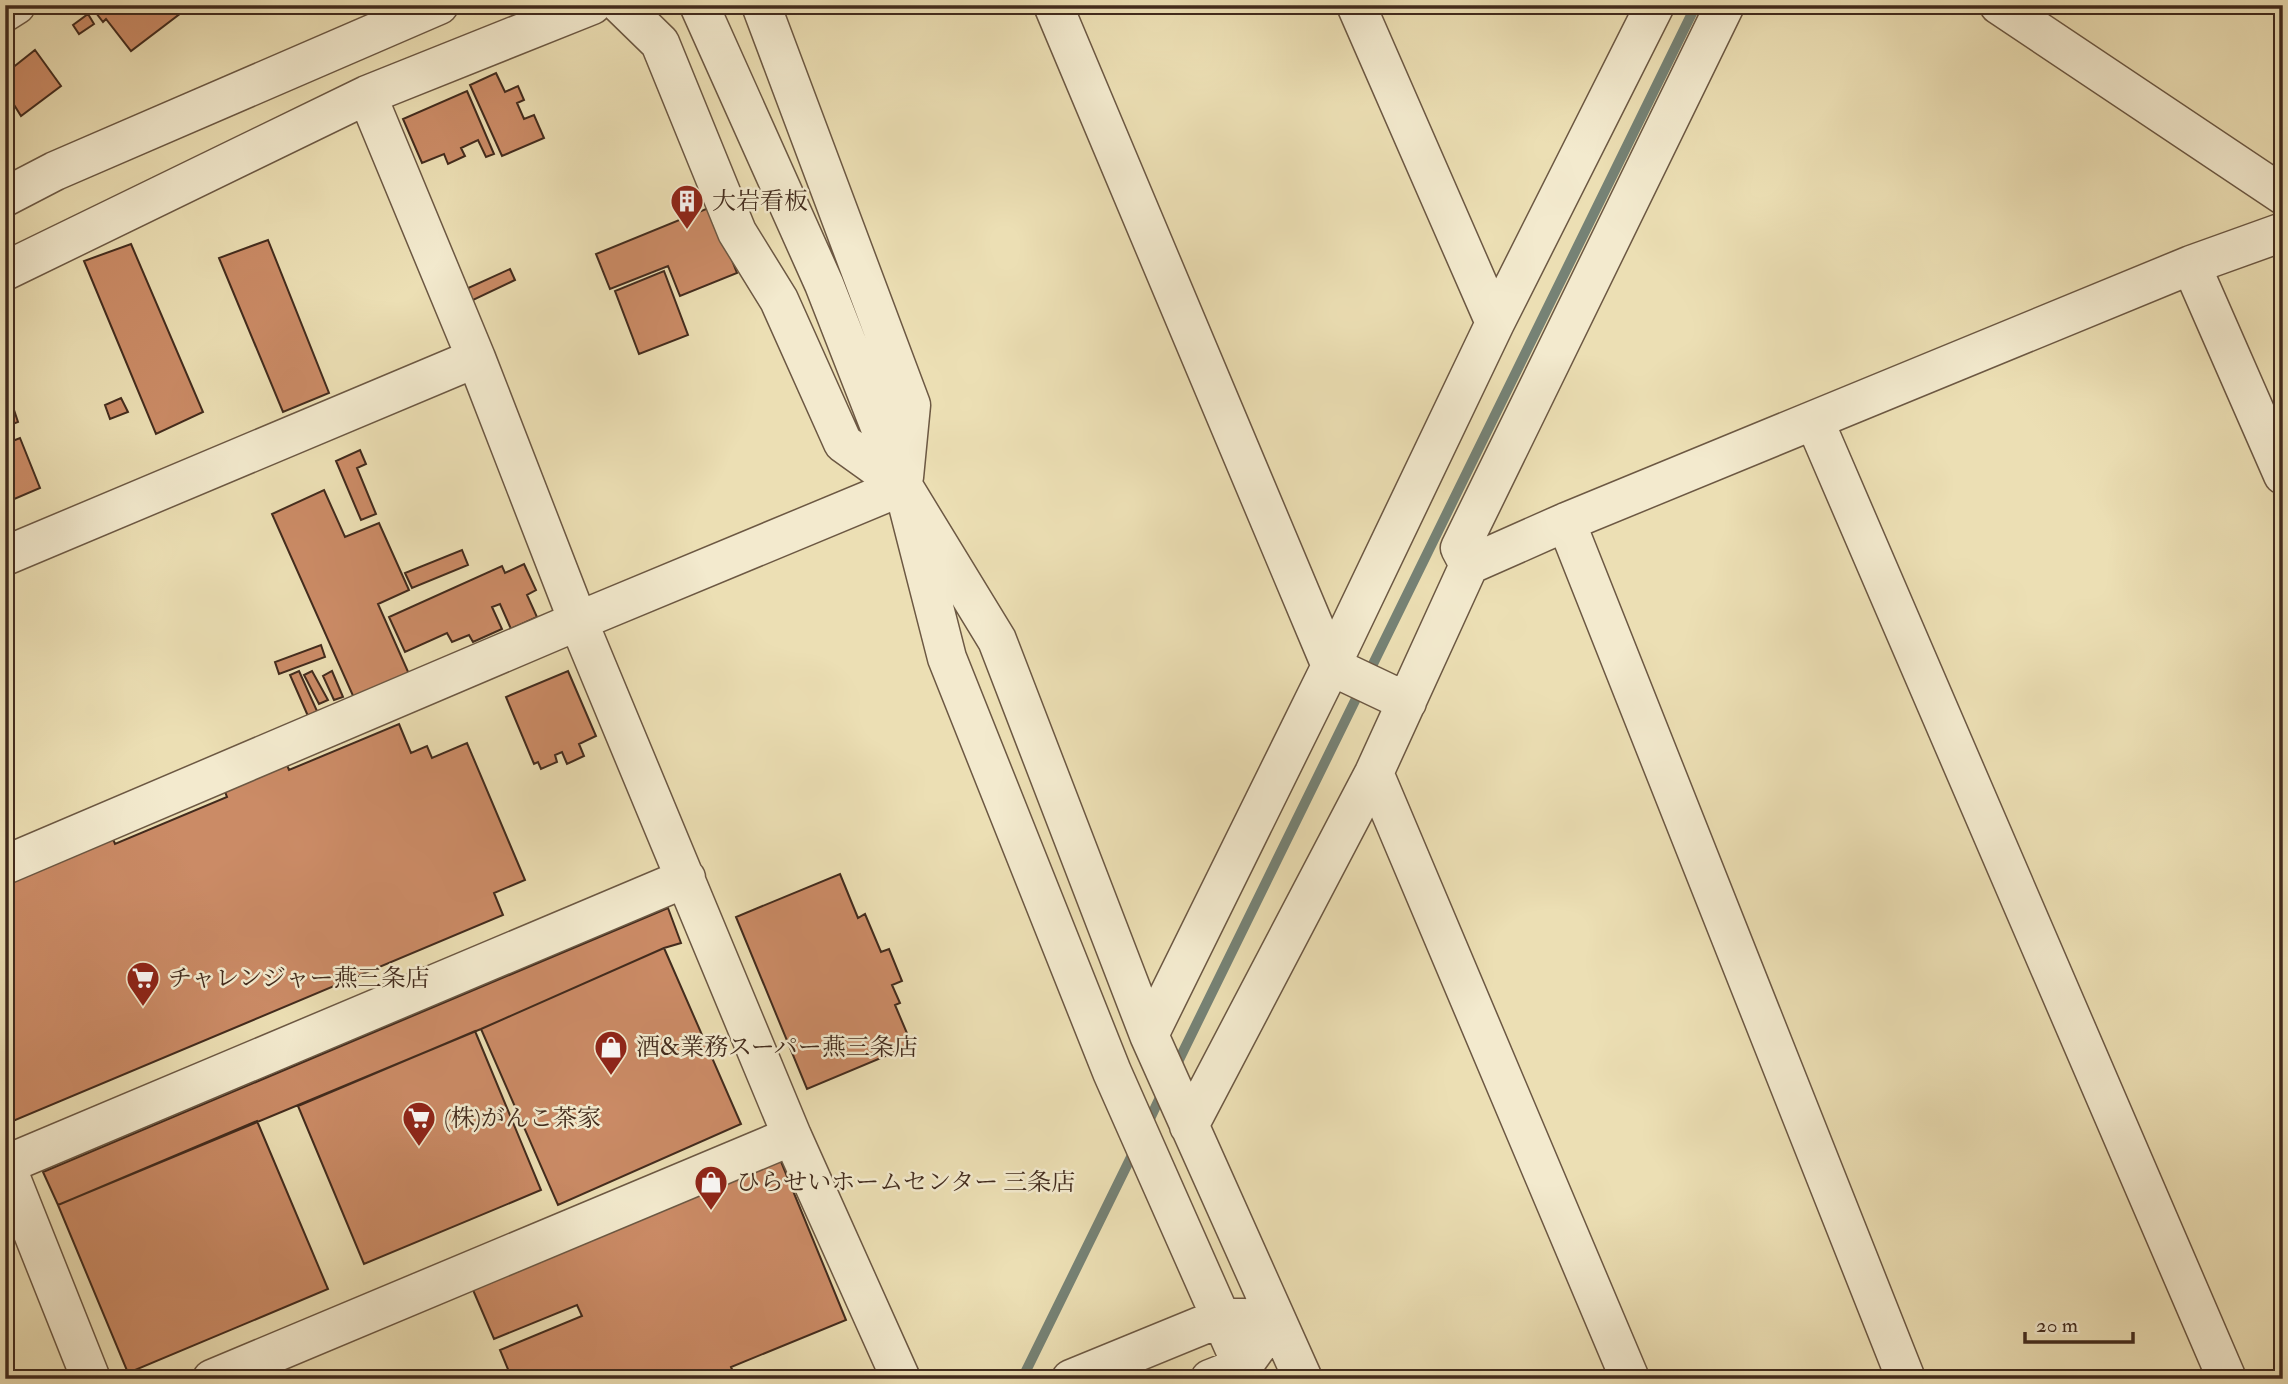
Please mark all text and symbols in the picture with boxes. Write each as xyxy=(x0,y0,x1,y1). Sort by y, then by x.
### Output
building icon: 大岩看板 xyxy=(668,182,706,231)
place label: 大岩看板 xyxy=(712,186,808,217)
supermarket icon: チャレンジャー燕三条店 xyxy=(124,959,162,1008)
place label: チャレンジャー燕三条店 xyxy=(168,963,430,994)
shop icon: 酒&業務スーパー燕三条店 xyxy=(592,1028,630,1077)
place label: 酒&業務スーパー燕三条店 xyxy=(636,1032,918,1063)
supermarket icon: (株)がんこ茶家 xyxy=(400,1099,438,1148)
place label: (株)がんこ茶家 xyxy=(444,1103,601,1134)
shop icon: ひらせいホームセンター 三条店 xyxy=(692,1163,730,1212)
place label: ひらせいホームセンター 三条店 xyxy=(736,1167,1075,1198)
scale bar xyxy=(2025,1300,2134,1344)
text: 20 m xyxy=(2036,1312,2078,1339)

